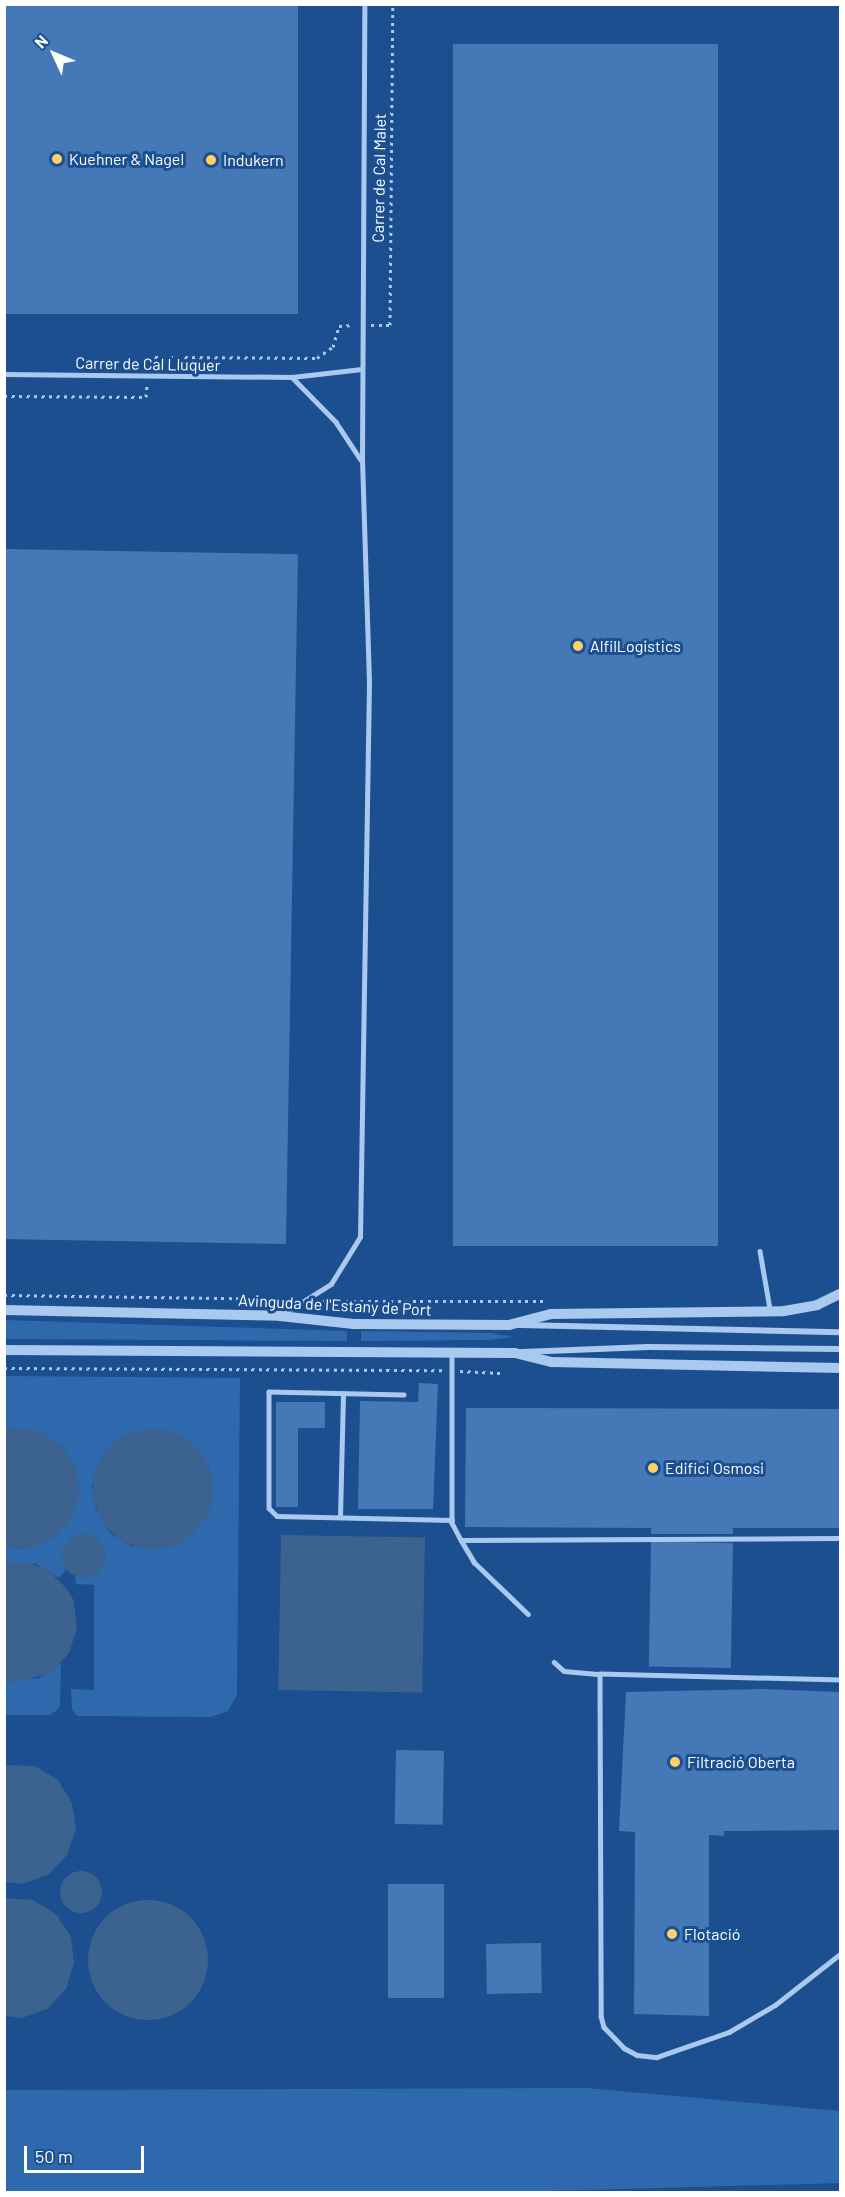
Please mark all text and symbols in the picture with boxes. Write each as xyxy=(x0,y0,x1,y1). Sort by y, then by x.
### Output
north arrow xyxy=(24,24,84,84)
text: N xyxy=(30,31,51,52)
street label: Carrer de Cal Malet xyxy=(368,113,390,243)
place label: Kuehner & Nagel xyxy=(69,149,184,169)
place label: Indukern xyxy=(223,150,284,170)
marker: Kuehner & Nagel xyxy=(50,152,64,166)
marker: Indukern xyxy=(204,153,218,167)
street label: Carrer de Cal Lluquer xyxy=(75,353,221,375)
place label: AlfilLogistics xyxy=(590,636,681,656)
marker: AlfilLogistics xyxy=(571,639,585,653)
street label: Avinguda de l'Estany de Port xyxy=(238,1290,432,1320)
place label: Edifici Osmosi xyxy=(665,1458,764,1478)
marker: Edifici Osmosi xyxy=(646,1461,660,1475)
place label: Filtració Oberta xyxy=(687,1752,795,1772)
marker: Filtració Oberta xyxy=(668,1755,682,1769)
place label: Flotació xyxy=(684,1924,740,1944)
marker: Flotació xyxy=(665,1927,679,1941)
scale bar xyxy=(27,2134,147,2172)
text: 50 m xyxy=(35,2145,73,2167)

